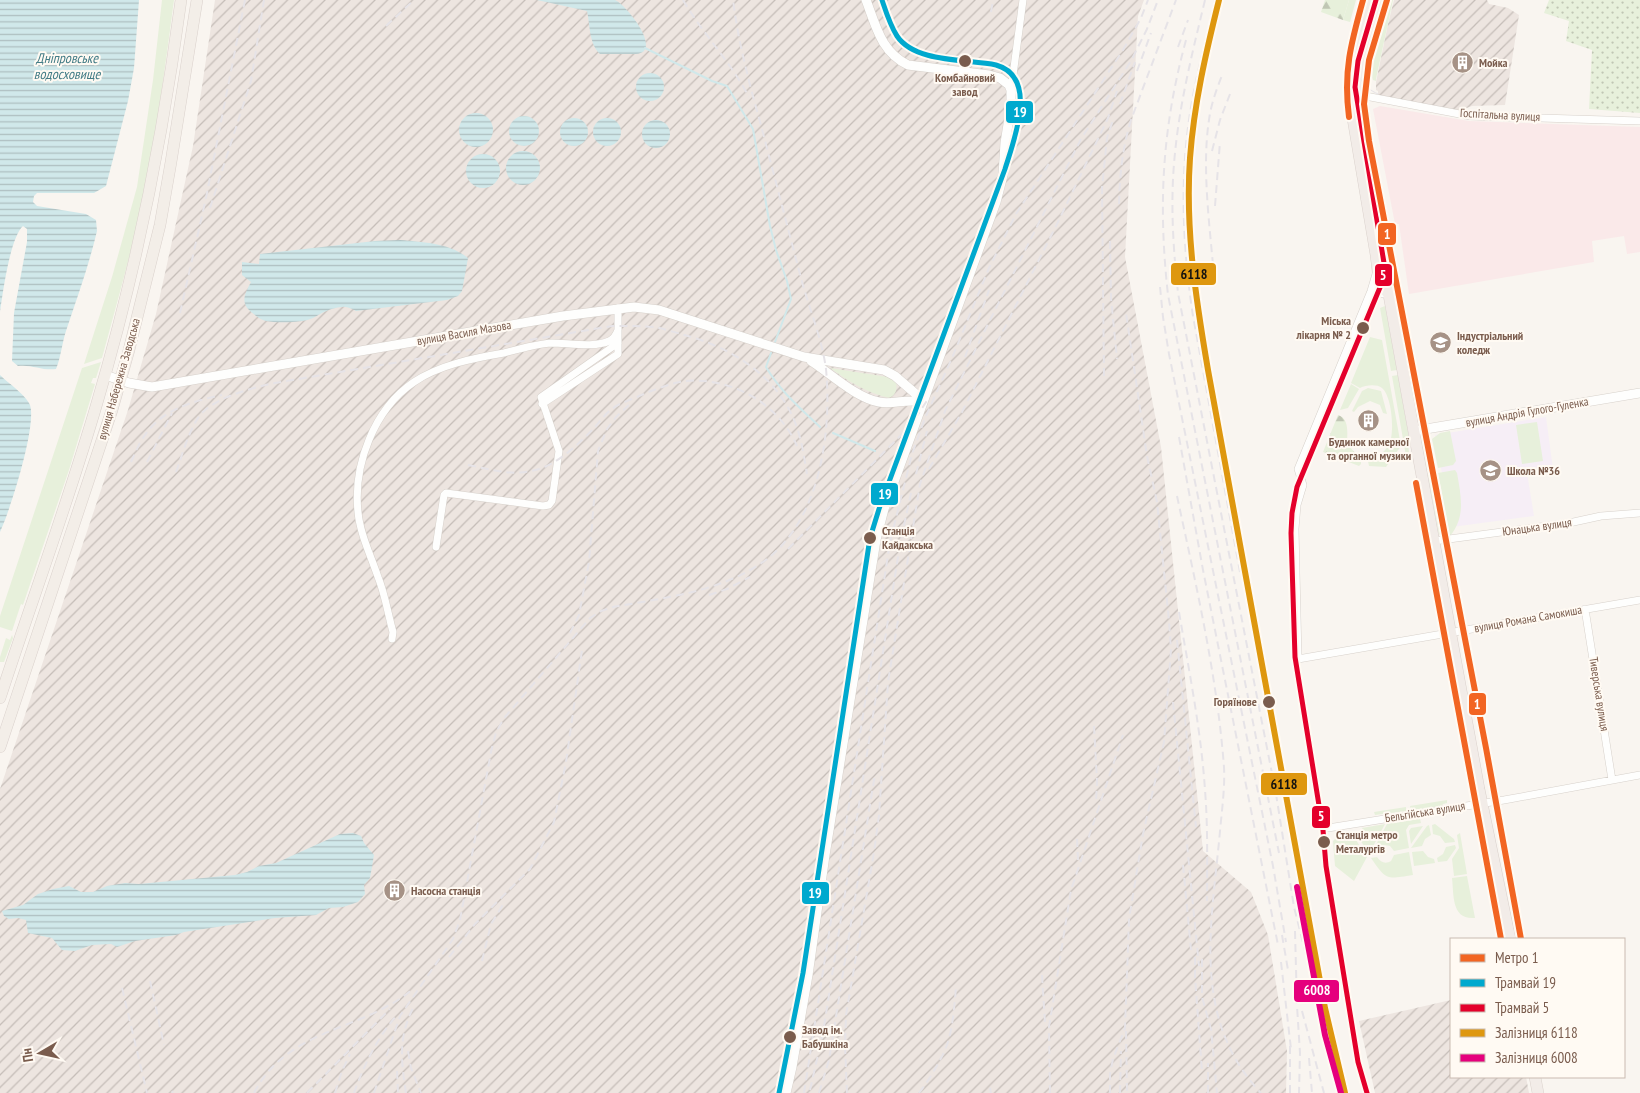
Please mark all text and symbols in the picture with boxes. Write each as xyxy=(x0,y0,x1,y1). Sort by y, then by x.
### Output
water label: Дніпровське водосховище xyxy=(34,49,101,83)
building icon: Мойка xyxy=(1451,51,1475,75)
marker: Комбайновий завод xyxy=(957,53,973,69)
place label: Мойка xyxy=(1479,55,1508,70)
place label: Комбайновий завод xyxy=(935,70,995,99)
line badge: 19 xyxy=(1005,100,1034,124)
text: 19 xyxy=(1013,103,1027,121)
street label: Госпітальна вулиця xyxy=(1460,105,1541,124)
line badge: 1 xyxy=(1377,222,1397,246)
text: 1 xyxy=(1384,225,1390,243)
line badge: 6118 xyxy=(1170,262,1217,286)
line badge: 5 xyxy=(1374,263,1393,287)
text: 6118 xyxy=(1181,265,1207,283)
text: 5 xyxy=(1380,266,1386,284)
place label: Міська лікарня № 2 xyxy=(1296,313,1351,342)
street label: вулиця Набережна Заводська xyxy=(94,316,143,441)
street label: вулиця Василя Мазова xyxy=(416,317,512,348)
marker: Міська лікарня № 2 xyxy=(1355,320,1371,336)
place label: Індустріальний коледж xyxy=(1457,328,1523,357)
school or university icon: Індустріальний коледж xyxy=(1429,331,1453,355)
street label: вулиця Андрія Гулого-Гуленка xyxy=(1464,393,1590,430)
building icon: Будинок камерної та органної музики xyxy=(1357,409,1381,433)
place label: Будинок камерної та органної музики xyxy=(1327,434,1411,463)
school or university icon: Школа №36 xyxy=(1479,459,1503,483)
place label: Школа №36 xyxy=(1507,463,1560,478)
line badge: 19 xyxy=(870,482,899,506)
text: 19 xyxy=(878,485,892,503)
street label: Юнацька вулиця xyxy=(1501,514,1573,539)
place label: Станція Кайдакська xyxy=(882,523,933,552)
marker: Станція Кайдакська xyxy=(862,530,878,546)
street label: вулиця Романа Самокиша xyxy=(1473,602,1583,635)
street label: Тиверська вулиця xyxy=(1586,656,1613,732)
line badge: 1 xyxy=(1468,692,1487,716)
place label: Горяїнове xyxy=(1214,694,1257,709)
marker: Горяїнове xyxy=(1261,694,1277,710)
text: 1 xyxy=(1474,695,1480,713)
line badge: 6118 xyxy=(1260,772,1308,796)
text: 6118 xyxy=(1271,775,1297,793)
street label: Бельгійська вулиця xyxy=(1384,798,1466,825)
line badge: 5 xyxy=(1311,805,1331,829)
text: 5 xyxy=(1318,807,1324,825)
place label: Станція метро Металургів xyxy=(1336,827,1398,856)
marker: Станція метро Металургів xyxy=(1316,834,1332,850)
building icon: Насосна станція xyxy=(383,879,407,903)
line badge: 19 xyxy=(801,881,830,905)
place label: Насосна станція xyxy=(411,883,481,898)
text: 19 xyxy=(808,884,822,902)
legend xyxy=(1450,938,1625,1078)
text: Метро 1 xyxy=(1495,948,1539,967)
text: Трамвай 19 xyxy=(1495,973,1556,992)
line badge: 6008 xyxy=(1293,979,1340,1003)
text: 6008 xyxy=(1304,981,1330,999)
text: Трамвай 5 xyxy=(1495,998,1549,1017)
place label: Завод ім. Бабушкіна xyxy=(802,1022,848,1051)
text: Залізниця 6118 xyxy=(1495,1023,1578,1042)
north arrow xyxy=(15,1028,65,1078)
marker: Завод ім. Бабушкіна xyxy=(782,1029,798,1045)
text: Пн xyxy=(17,1047,37,1063)
text: Залізниця 6008 xyxy=(1495,1048,1578,1067)

